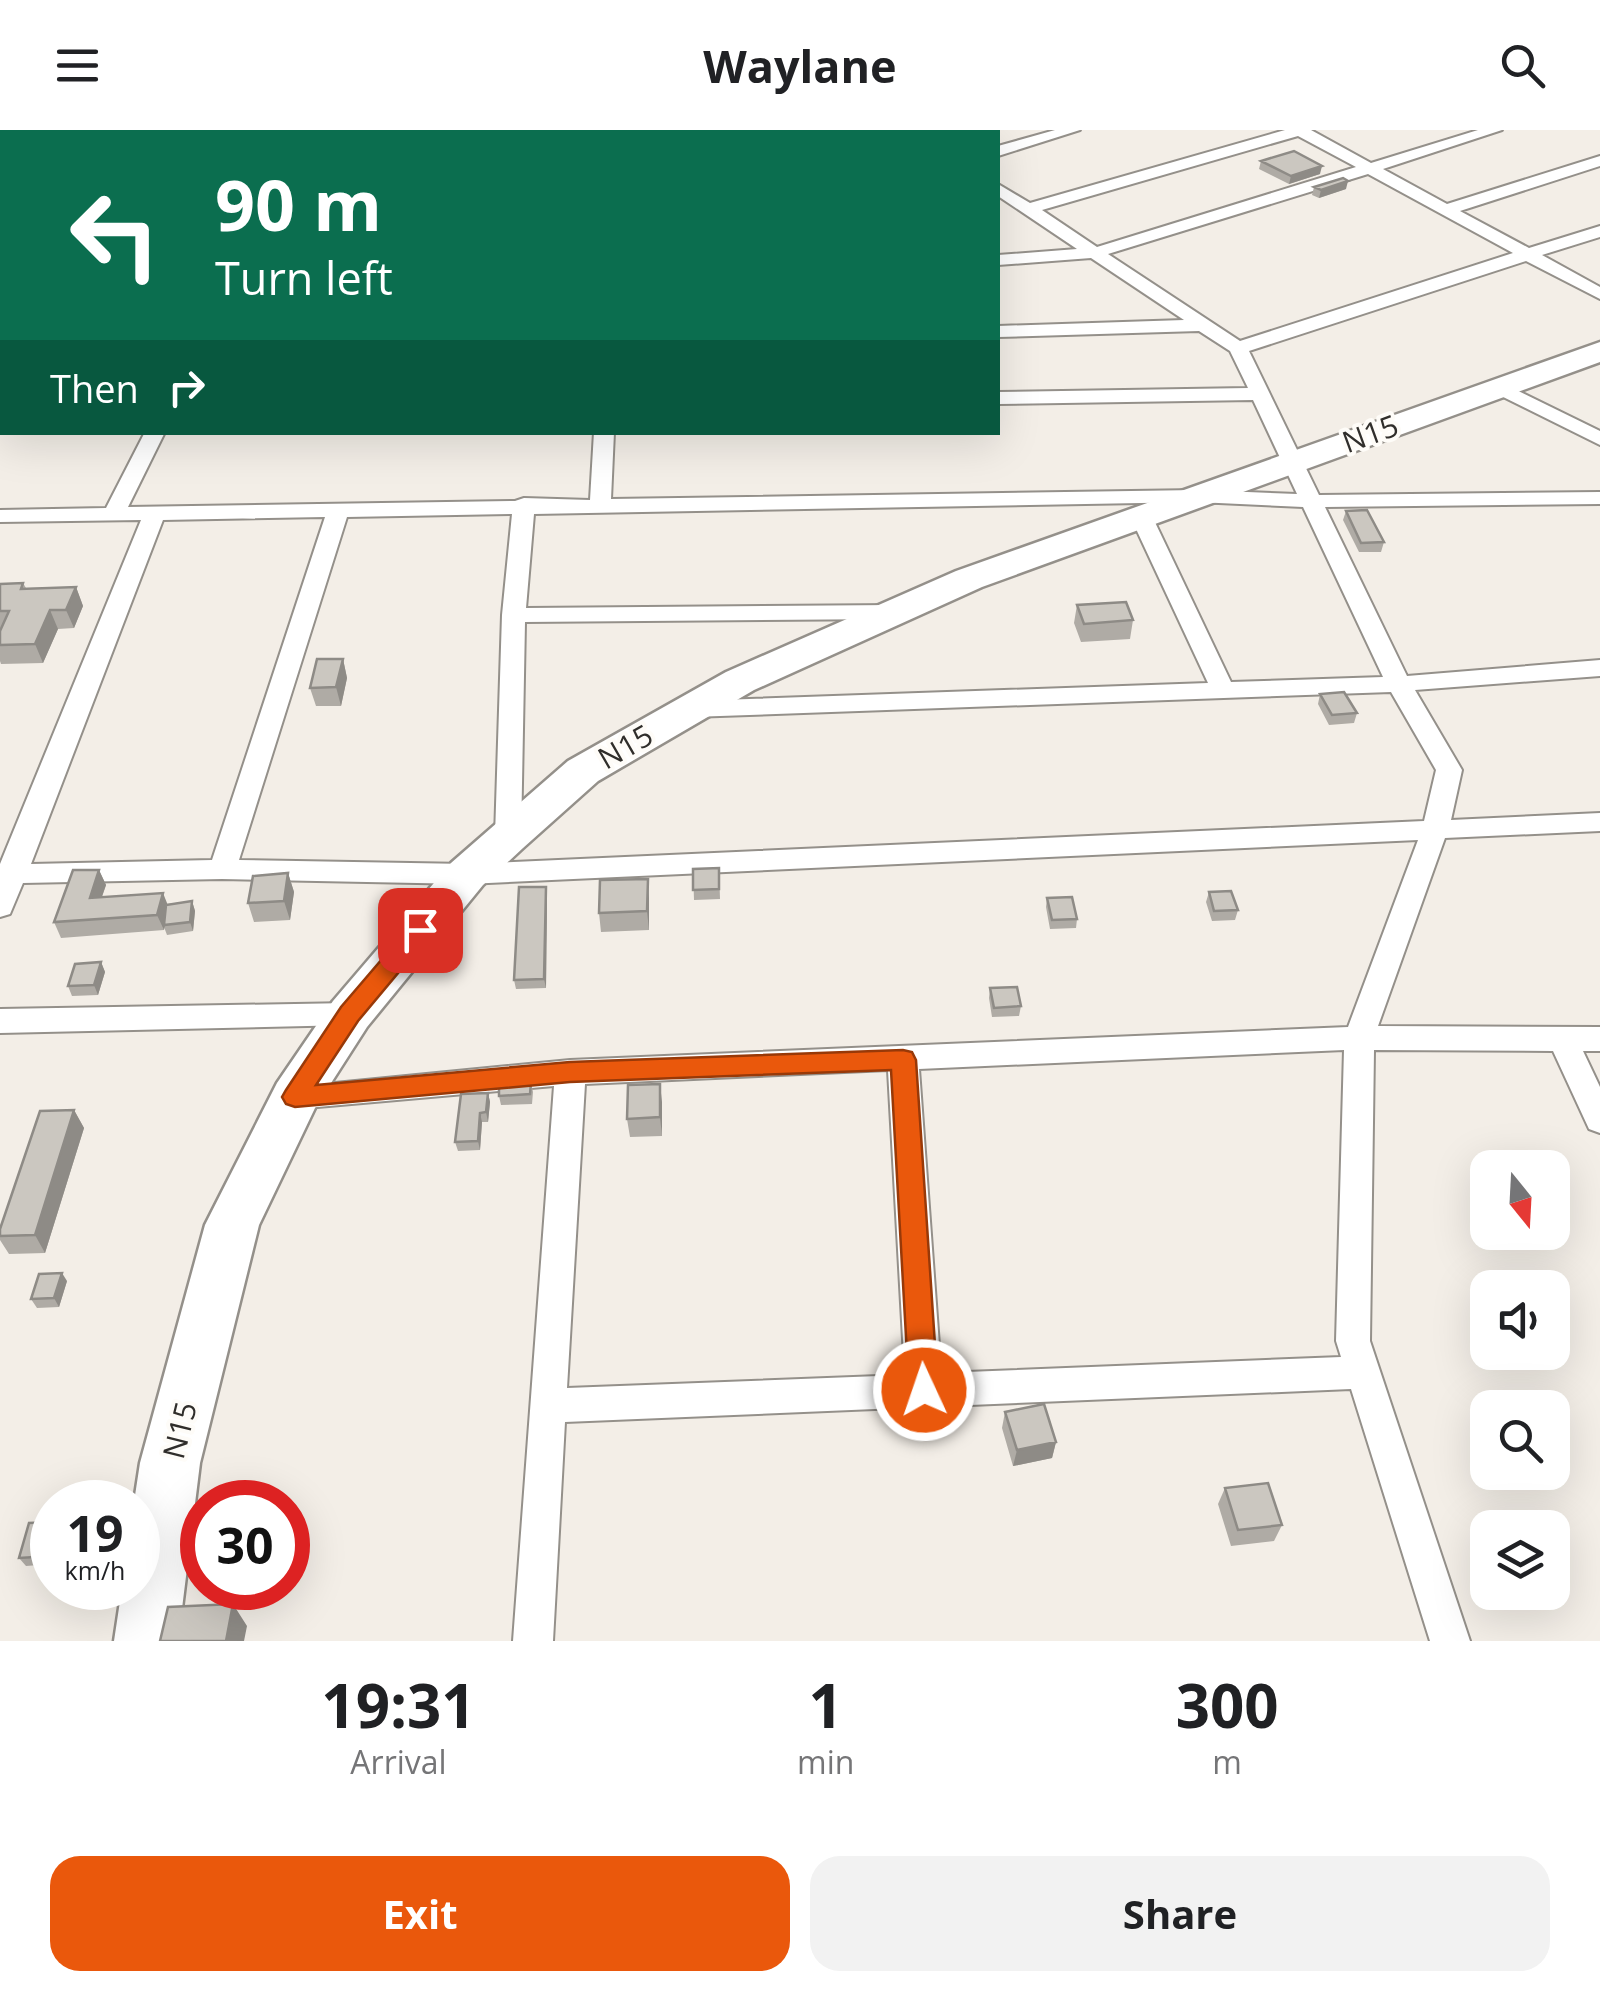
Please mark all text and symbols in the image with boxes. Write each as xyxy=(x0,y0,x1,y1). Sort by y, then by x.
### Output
text: Waylane xyxy=(703,35,897,96)
icon: menu xyxy=(50,38,105,93)
icon: search xyxy=(1495,38,1550,93)
text: 90 m xyxy=(215,156,382,252)
icon: left xyxy=(50,170,180,300)
text: Turn left xyxy=(215,247,393,308)
icon: right xyxy=(159,360,214,415)
text: Then xyxy=(50,362,139,414)
street label: N15 xyxy=(1336,404,1404,462)
street label: N15 xyxy=(590,714,660,778)
pin xyxy=(378,888,463,973)
icon: arrive xyxy=(393,903,448,958)
north arrow xyxy=(1470,1150,1570,1250)
map controls xyxy=(1470,1150,1570,1610)
button: sound xyxy=(1470,1270,1570,1370)
position arrow xyxy=(872,1338,976,1442)
button: search xyxy=(1470,1390,1570,1490)
street label: N15 xyxy=(152,1397,206,1463)
speed limit sign: 30 xyxy=(180,1480,310,1610)
text: 19 xyxy=(66,1499,124,1567)
button: layers xyxy=(1470,1510,1570,1610)
text: km/h xyxy=(65,1553,125,1587)
text: 19:31 xyxy=(321,1664,476,1746)
text: 1 xyxy=(809,1664,843,1746)
text: 300 xyxy=(1176,1664,1279,1746)
text: Arrival xyxy=(350,1740,447,1783)
text: min xyxy=(797,1740,854,1783)
text: m xyxy=(1212,1740,1242,1783)
button: Exit xyxy=(50,1856,790,1971)
button: Share xyxy=(810,1856,1550,1971)

